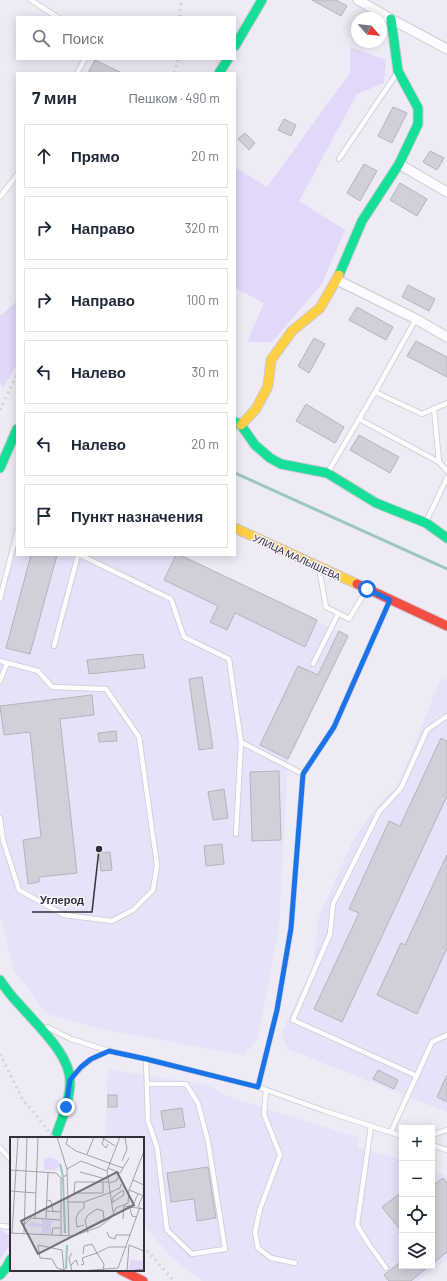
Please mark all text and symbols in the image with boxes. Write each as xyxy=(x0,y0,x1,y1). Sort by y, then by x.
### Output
north arrow xyxy=(351,12,387,48)
search box xyxy=(16,16,236,60)
icon: search xyxy=(30,27,52,49)
text: Поиск xyxy=(62,29,104,47)
text: 7 мин xyxy=(32,87,77,107)
text: Пешком · 490 m xyxy=(128,90,220,106)
icon: ahead xyxy=(33,145,55,167)
text: Прямо xyxy=(71,147,120,165)
text: 20 m xyxy=(191,148,219,164)
icon: right xyxy=(33,217,55,239)
text: Направо xyxy=(71,219,135,237)
text: 320 m xyxy=(185,220,219,236)
icon: right xyxy=(33,289,55,311)
text: Направо xyxy=(71,291,135,309)
text: 100 m xyxy=(186,292,219,308)
icon: left xyxy=(33,361,55,383)
text: Налево xyxy=(71,363,126,381)
text: 30 m xyxy=(192,364,219,380)
icon: left xyxy=(33,433,55,455)
text: Налево xyxy=(71,435,126,453)
text: 20 m xyxy=(191,436,219,452)
icon: arrive xyxy=(33,505,55,527)
text: Пункт назначения xyxy=(71,507,203,525)
street label: УЛИЦА МАЛЫШЕВА xyxy=(251,531,343,583)
route start xyxy=(358,580,376,598)
callout: Углерод xyxy=(32,889,92,912)
text: Углерод xyxy=(40,893,84,906)
route end xyxy=(57,1098,75,1116)
map controls xyxy=(399,1125,435,1269)
button: + xyxy=(399,1125,435,1161)
inset map xyxy=(10,1137,144,1271)
button: − xyxy=(399,1161,435,1197)
button: locate xyxy=(399,1197,435,1233)
button: layers xyxy=(399,1233,435,1269)

